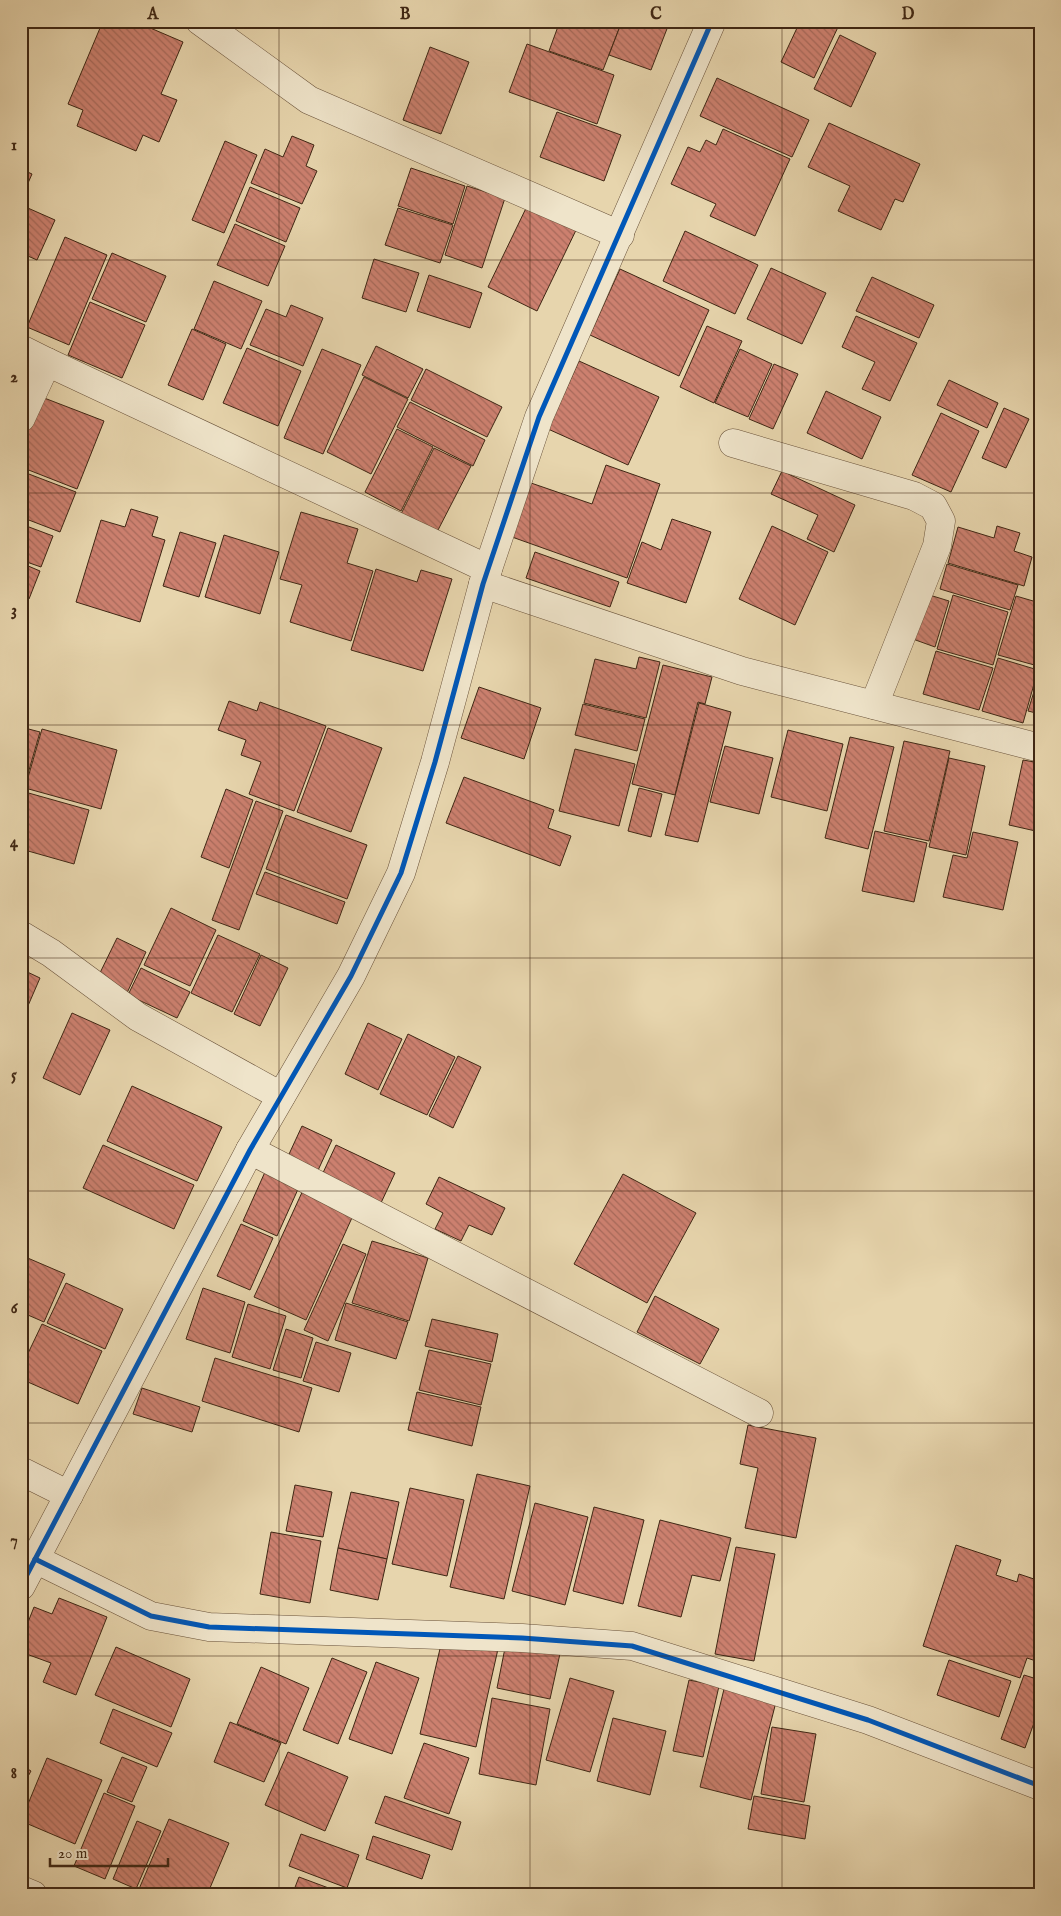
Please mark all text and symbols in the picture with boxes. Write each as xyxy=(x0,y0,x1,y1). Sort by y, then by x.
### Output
text: A xyxy=(147,5,160,25)
text: B xyxy=(400,5,411,25)
text: C xyxy=(650,5,662,25)
text: D xyxy=(902,5,915,25)
text: 1 xyxy=(11,136,17,156)
text: 2 xyxy=(10,368,18,388)
text: 3 xyxy=(11,601,17,621)
text: 4 xyxy=(10,833,19,853)
text: 5 xyxy=(11,1066,17,1086)
text: 6 xyxy=(11,1299,19,1319)
text: 7 xyxy=(10,1531,18,1551)
text: 8 xyxy=(11,1764,17,1784)
scale bar xyxy=(50,1836,168,1868)
text: 20 m xyxy=(58,1844,88,1863)

